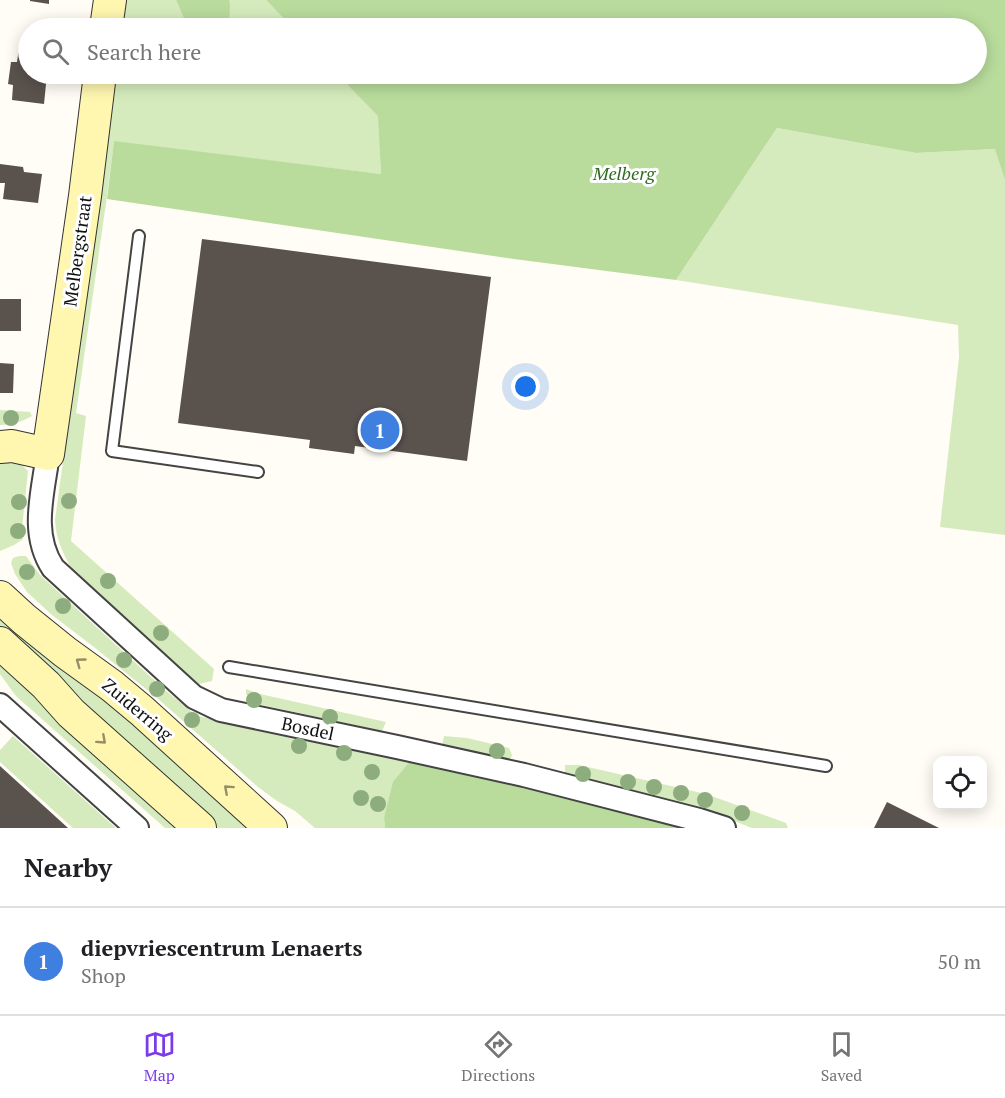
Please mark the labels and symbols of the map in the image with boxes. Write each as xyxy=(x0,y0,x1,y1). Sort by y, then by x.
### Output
park label: Melberg xyxy=(592,161,656,185)
street label: Melbergstraat xyxy=(57,194,97,308)
your location xyxy=(511,372,540,401)
pin: 1 xyxy=(360,408,400,452)
one-way arrow xyxy=(75,658,86,669)
street label: Zuiderring xyxy=(98,672,179,746)
street label: Bosdel xyxy=(279,711,337,745)
one-way arrow xyxy=(95,733,106,744)
one-way arrow xyxy=(224,785,235,796)

